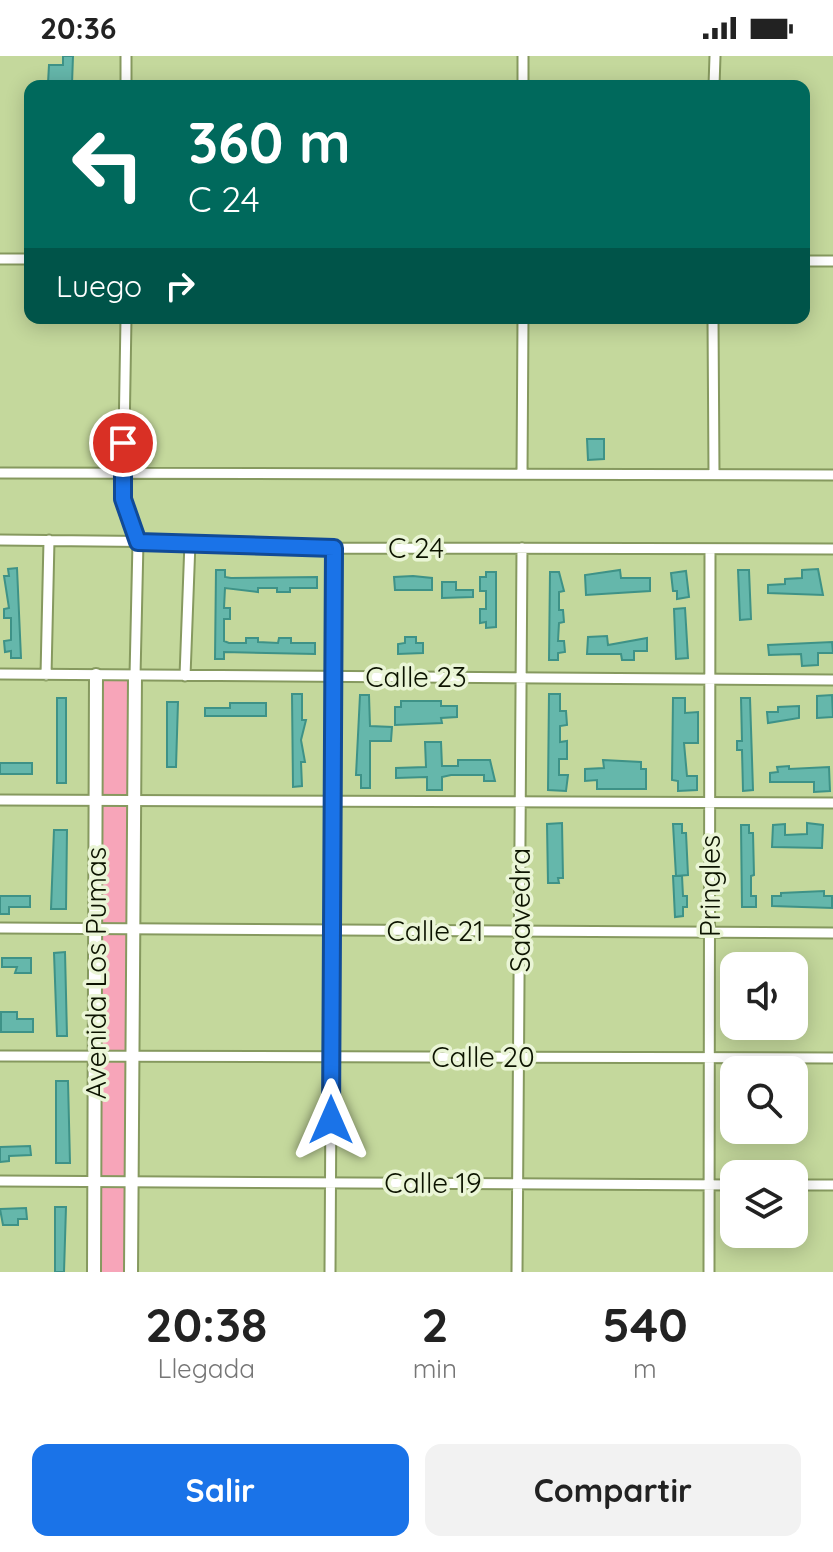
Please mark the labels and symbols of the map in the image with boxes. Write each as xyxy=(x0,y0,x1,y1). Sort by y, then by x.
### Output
pin xyxy=(89,409,157,477)
street label: C 24 xyxy=(388,530,444,565)
street label: Calle 23 xyxy=(365,659,467,694)
street label: Pringles xyxy=(692,835,727,937)
street label: Avenida Los Pumas xyxy=(78,847,113,1099)
street label: Saavedra xyxy=(502,848,537,972)
street label: Calle 21 xyxy=(386,913,484,948)
street label: Calle 20 xyxy=(431,1039,535,1074)
position arrow xyxy=(289,1078,373,1162)
street label: Calle 19 xyxy=(384,1165,482,1200)

